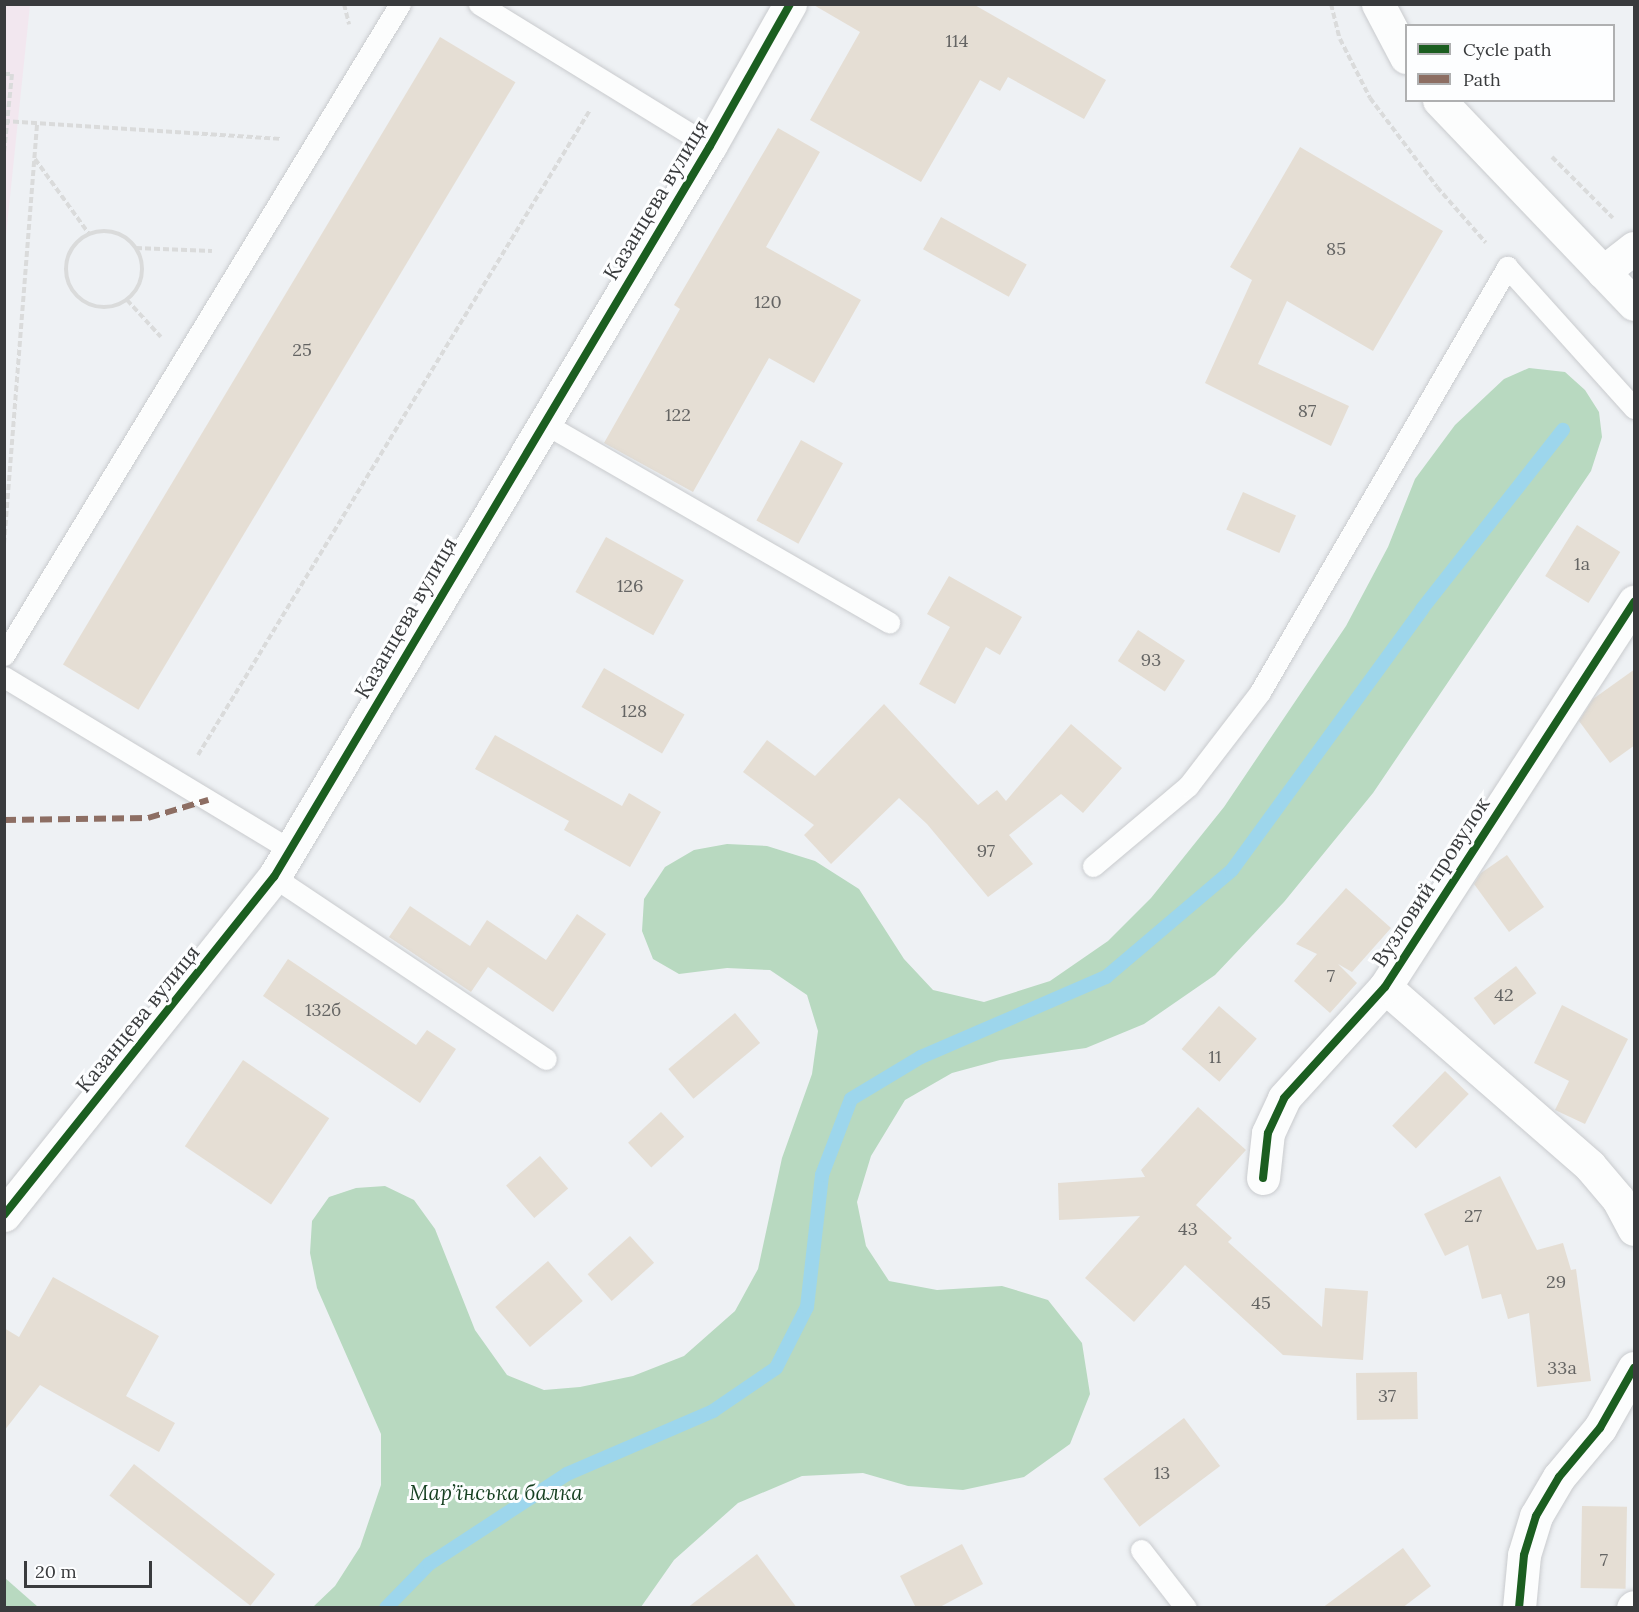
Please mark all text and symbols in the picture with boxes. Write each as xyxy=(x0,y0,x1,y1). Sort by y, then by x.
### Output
legend xyxy=(1405,24,1615,102)
house number: 114 xyxy=(946,30,968,52)
text: Cycle path xyxy=(1463,38,1552,61)
text: Path xyxy=(1463,68,1501,91)
street label: Казанцева вулиця xyxy=(598,115,714,285)
house number: 85 xyxy=(1326,238,1346,260)
house number: 120 xyxy=(754,291,782,313)
house number: 25 xyxy=(292,339,312,361)
house number: 87 xyxy=(1298,400,1316,422)
house number: 122 xyxy=(665,404,691,426)
street label: Казанцева вулиця xyxy=(350,533,462,703)
house number: 1а xyxy=(1574,553,1590,575)
house number: 126 xyxy=(617,575,643,597)
house number: 93 xyxy=(1141,649,1161,671)
house number: 128 xyxy=(621,700,647,722)
street label: Вузловий провулок xyxy=(1367,793,1495,971)
house number: 97 xyxy=(977,840,995,862)
street label: Казанцева вулиця xyxy=(71,940,205,1098)
house number: 7 xyxy=(1327,965,1335,987)
house number: 42 xyxy=(1494,984,1514,1006)
house number: 132б xyxy=(305,999,341,1021)
house number: 11 xyxy=(1208,1046,1222,1068)
house number: 27 xyxy=(1464,1205,1482,1227)
house number: 43 xyxy=(1178,1218,1198,1240)
house number: 29 xyxy=(1546,1271,1566,1293)
house number: 45 xyxy=(1251,1292,1271,1314)
house number: 33а xyxy=(1547,1357,1577,1379)
house number: 37 xyxy=(1378,1385,1396,1407)
house number: 13 xyxy=(1154,1462,1170,1484)
park label: Мар’їнська балка xyxy=(409,1480,583,1506)
scale bar xyxy=(27,1549,154,1587)
house number: 7 xyxy=(1600,1549,1608,1571)
text: 20 m xyxy=(35,1560,77,1583)

